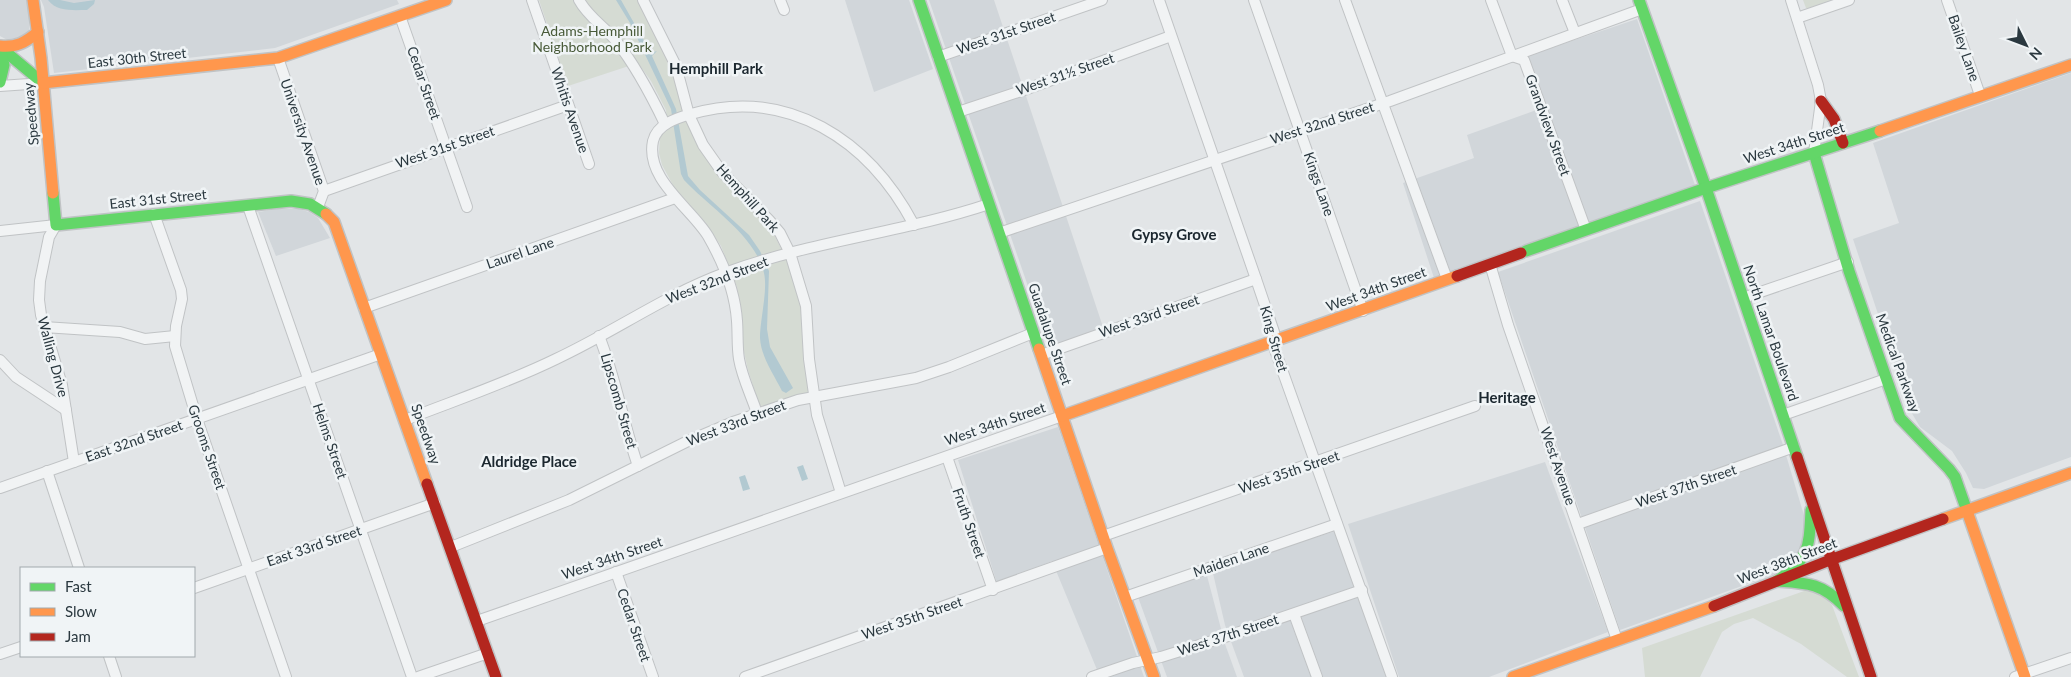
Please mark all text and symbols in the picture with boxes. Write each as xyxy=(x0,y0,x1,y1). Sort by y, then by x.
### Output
street label: West 31st Street xyxy=(954,8,1058,57)
street label: Bailey Lane xyxy=(1945,12,1984,84)
north arrow xyxy=(2001,20,2051,70)
park label: Adams-Hemphill Neighborhood Park xyxy=(532,22,653,55)
street label: East 30th Street xyxy=(87,44,187,71)
street label: Cedar Street xyxy=(404,44,445,122)
text: N xyxy=(2026,44,2046,64)
street label: West 31½ Street xyxy=(1014,49,1116,98)
district label: Hemphill Park xyxy=(669,59,764,77)
street label: Whitis Avenue xyxy=(548,65,593,155)
street label: Grandview Street xyxy=(1522,72,1575,178)
street label: University Avenue xyxy=(277,76,330,187)
street label: Speedway xyxy=(19,81,42,146)
street label: West 32nd Street xyxy=(1268,98,1376,147)
street label: West 34th Street xyxy=(1741,118,1847,167)
street label: West 31st Street xyxy=(393,122,497,171)
street label: Kings Lane xyxy=(1301,150,1338,218)
street label: Hemphill Park xyxy=(713,160,784,236)
street label: East 31st Street xyxy=(109,185,207,212)
district label: Gypsy Grove xyxy=(1132,225,1216,243)
street label: Laurel Lane xyxy=(484,233,556,272)
street label: West 32nd Street xyxy=(663,252,770,307)
street label: West 34th Street xyxy=(1323,263,1428,315)
street label: North Lamar Boulevard xyxy=(1740,263,1803,403)
street label: Guadalupe Street xyxy=(1025,281,1076,387)
street label: West 33rd Street xyxy=(1096,290,1201,341)
street label: King Street xyxy=(1257,304,1292,374)
street label: Medical Parkway xyxy=(1873,311,1925,415)
street label: Walling Drive xyxy=(35,315,72,399)
street label: Lipscomb Street xyxy=(598,351,641,451)
district label: Heritage xyxy=(1478,388,1536,406)
street label: West 33rd Street xyxy=(684,396,788,449)
street label: West 34th Street xyxy=(942,398,1047,449)
street label: Helms Street xyxy=(310,401,351,481)
street label: Speedway xyxy=(408,401,445,467)
street label: Grooms Street xyxy=(185,402,230,492)
street label: East 32nd Street xyxy=(83,416,185,465)
street label: West Avenue xyxy=(1537,424,1580,507)
street label: West 35th Street xyxy=(1236,446,1341,497)
district label: Aldridge Place xyxy=(480,452,577,470)
street label: West 37th Street xyxy=(1633,460,1738,511)
street label: Fruth Street xyxy=(949,485,989,560)
street label: East 33rd Street xyxy=(264,521,363,570)
street label: West 34th Street xyxy=(559,532,664,583)
street label: West 38th Street xyxy=(1735,534,1839,587)
street label: Maiden Lane xyxy=(1191,539,1271,580)
legend xyxy=(20,567,195,657)
text: Fast xyxy=(65,577,92,595)
street label: Cedar Street xyxy=(614,586,655,664)
street label: West 35th Street xyxy=(859,592,964,643)
text: Slow xyxy=(65,602,97,620)
street label: West 37th Street xyxy=(1175,610,1281,659)
text: Jam xyxy=(65,627,91,645)

